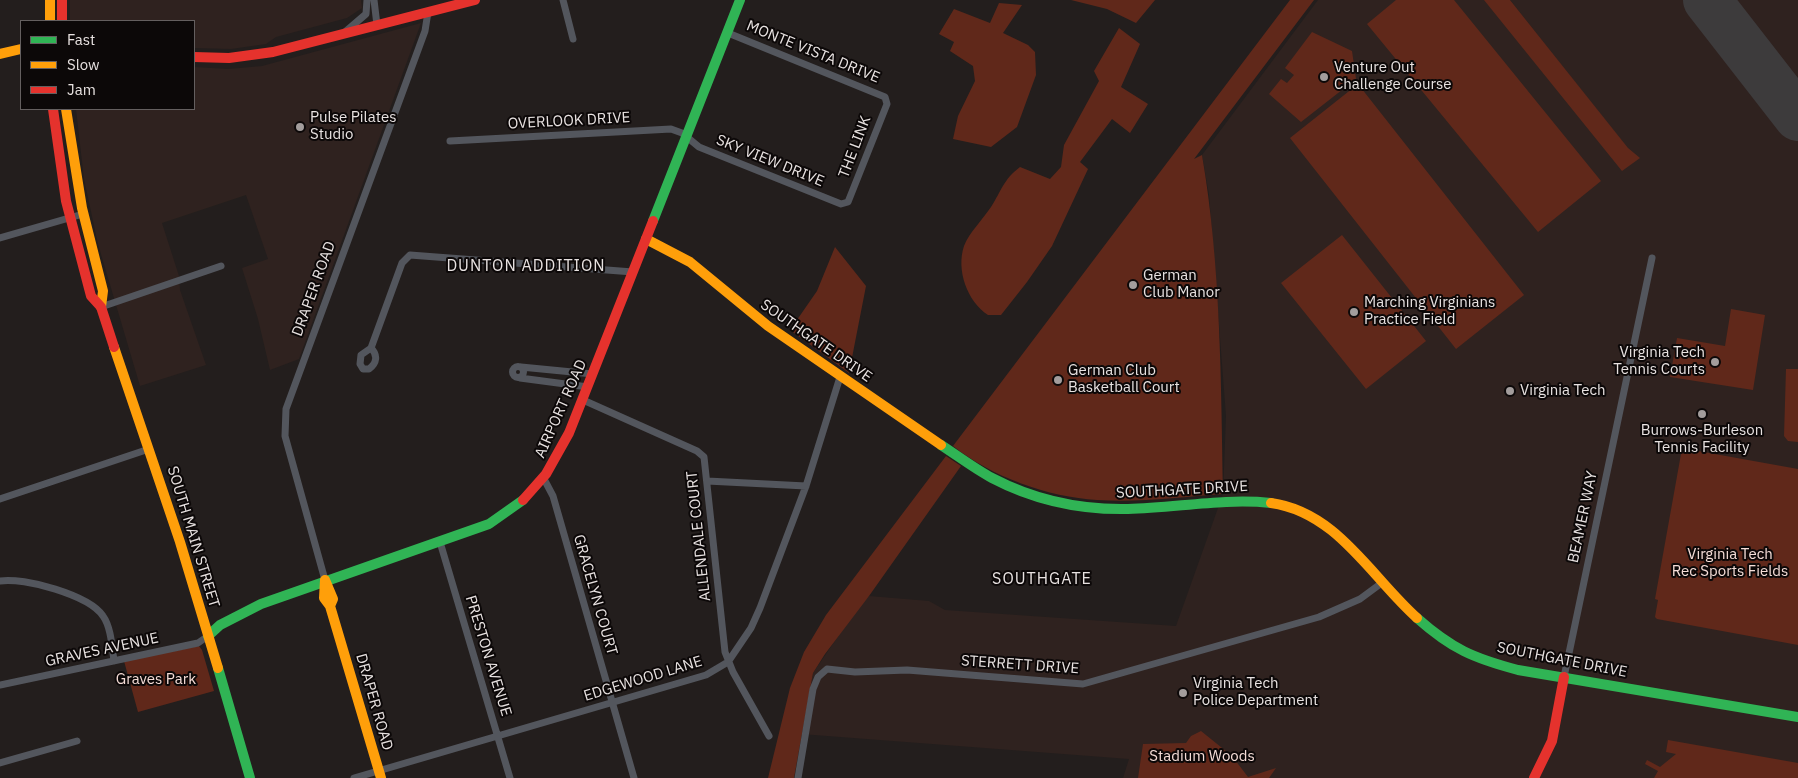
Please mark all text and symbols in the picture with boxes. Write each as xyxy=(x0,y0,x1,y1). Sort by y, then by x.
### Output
street label: MONTE VISTA DRIVE xyxy=(744,17,882,87)
legend xyxy=(20,20,195,110)
text: Fast xyxy=(67,30,95,49)
text: Slow xyxy=(67,55,100,74)
place label: Venture Out Challenge Course xyxy=(1334,59,1452,94)
marker: Venture Out Challenge Course xyxy=(1318,71,1330,83)
text: Jam xyxy=(67,80,96,99)
place label: Pulse Pilates Studio xyxy=(310,109,396,144)
street label: OVERLOOK DRIVE xyxy=(507,109,631,133)
street label: THE LINK xyxy=(835,113,875,181)
marker: Pulse Pilates Studio xyxy=(294,121,306,133)
street label: SKY VIEW DRIVE xyxy=(713,131,827,191)
street label: DRAPER ROAD xyxy=(288,239,340,339)
district label: DUNTON ADDITION xyxy=(445,256,607,276)
place label: German Club Manor xyxy=(1143,267,1220,302)
marker: German Club Manor xyxy=(1127,279,1139,291)
place label: Marching Virginians Practice Field xyxy=(1364,294,1495,329)
street label: SOUTHGATE DRIVE xyxy=(757,296,875,386)
marker: Marching Virginians Practice Field xyxy=(1348,306,1360,318)
place label: Virginia Tech Tennis Courts xyxy=(1613,344,1705,379)
marker: Virginia Tech Tennis Courts xyxy=(1709,356,1721,368)
street label: AIRPORT ROAD xyxy=(531,357,591,461)
place label: German Club Basketball Court xyxy=(1068,362,1180,397)
marker: German Club Basketball Court xyxy=(1052,374,1064,386)
place label: Virginia Tech xyxy=(1520,382,1605,400)
marker: Virginia Tech xyxy=(1504,385,1516,397)
marker: Burrows-Burleson Tennis Facility xyxy=(1696,408,1708,420)
place label: Burrows-Burleson Tennis Facility xyxy=(1641,422,1763,457)
street label: SOUTH MAIN STREET xyxy=(163,464,223,610)
street label: ALLENDALE COURT xyxy=(683,470,715,602)
street label: BEAMER WAY xyxy=(1565,470,1601,564)
street label: SOUTHGATE DRIVE xyxy=(1116,478,1248,502)
street label: GRACELYN COURT xyxy=(569,533,621,657)
park label: Virginia Tech Rec Sports Fields xyxy=(1672,546,1788,581)
district label: SOUTHGATE xyxy=(991,569,1093,589)
street label: PRESTON AVENUE xyxy=(461,593,515,719)
street label: GRAVES AVENUE xyxy=(44,629,160,671)
street label: SOUTHGATE DRIVE xyxy=(1495,639,1629,681)
street label: DRAPER ROAD xyxy=(352,652,396,752)
street label: EDGEWOOD LANE xyxy=(582,652,704,706)
street label: STERRETT DRIVE xyxy=(960,652,1080,678)
park label: Graves Park xyxy=(116,671,196,689)
place label: Virginia Tech Police Department xyxy=(1193,675,1318,710)
marker: Virginia Tech Police Department xyxy=(1177,687,1189,699)
park label: Stadium Woods xyxy=(1149,748,1255,766)

